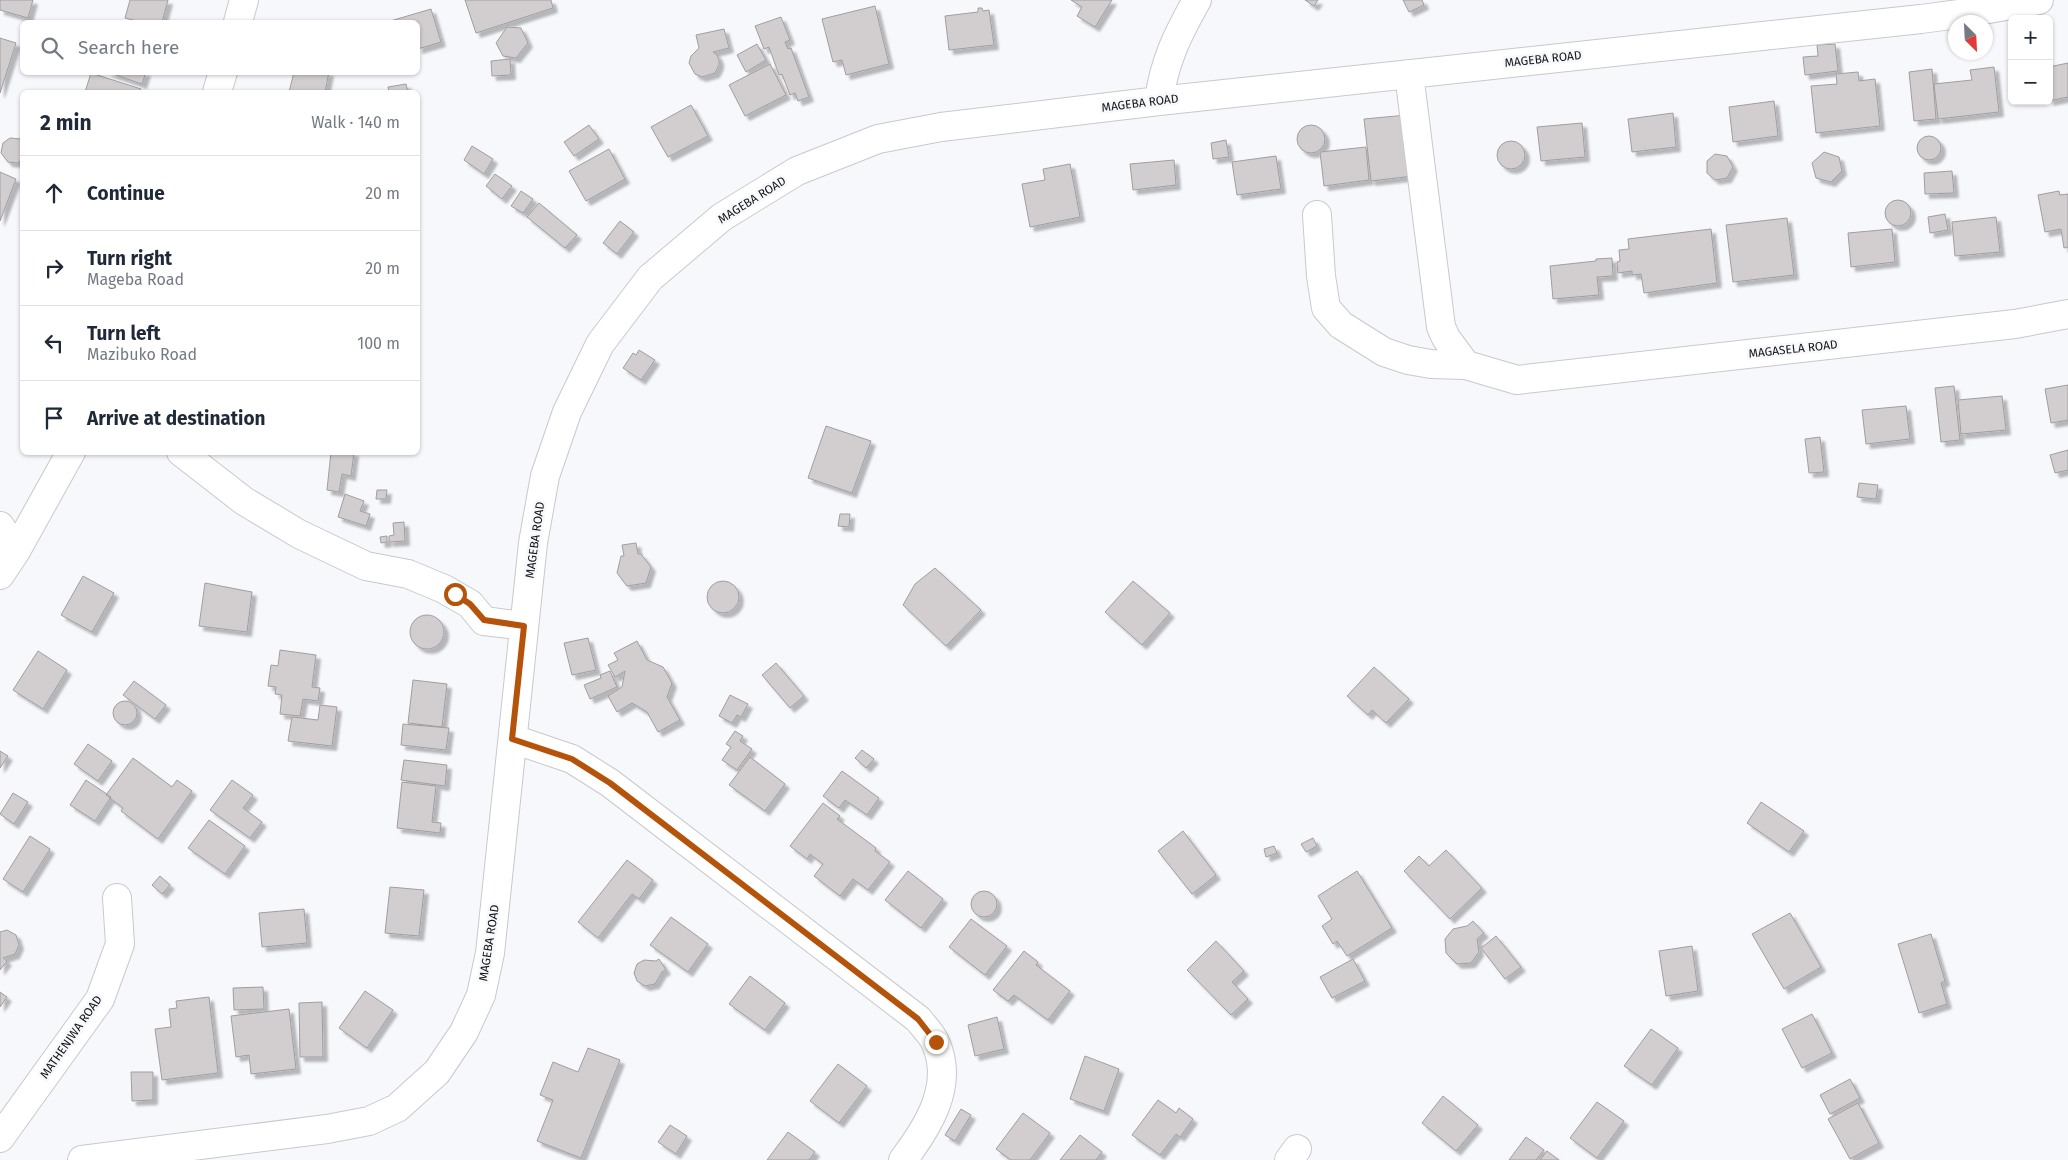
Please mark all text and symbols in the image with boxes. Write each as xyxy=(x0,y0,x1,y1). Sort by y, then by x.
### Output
north arrow xyxy=(1948,15,1993,60)
map controls xyxy=(2008,15,2053,105)
button: + xyxy=(2008,15,2053,60)
search box xyxy=(20,20,420,75)
icon: search xyxy=(38,34,66,62)
text: Search here xyxy=(78,36,179,59)
street label: MAGEBA ROAD xyxy=(1504,48,1582,70)
button: − xyxy=(2008,60,2053,105)
street label: MAGEBA ROAD xyxy=(1101,91,1179,115)
text: 2 min xyxy=(40,110,92,136)
text: Walk · 140 m xyxy=(311,113,400,132)
street label: MAGEBA ROAD xyxy=(716,173,789,226)
icon: ahead xyxy=(40,179,68,207)
text: Continue xyxy=(87,182,165,205)
text: 20 m xyxy=(365,184,400,203)
text: Turn right xyxy=(87,247,172,270)
icon: right xyxy=(40,254,68,282)
text: 20 m xyxy=(365,259,400,278)
text: Mageba Road xyxy=(87,270,184,289)
text: Turn left xyxy=(87,322,161,345)
icon: left xyxy=(40,329,68,357)
text: 100 m xyxy=(357,334,400,353)
street label: MAGASELA ROAD xyxy=(1748,337,1838,361)
text: Mazibuko Road xyxy=(87,345,197,364)
icon: arrive xyxy=(40,404,68,432)
text: Arrive at destination xyxy=(87,407,266,430)
street label: MAGEBA ROAD xyxy=(523,500,547,579)
route start xyxy=(444,583,467,606)
street label: MAGEBA ROAD xyxy=(476,903,502,982)
street label: MATHENJWA ROAD xyxy=(37,993,105,1081)
route end xyxy=(925,1031,948,1054)

